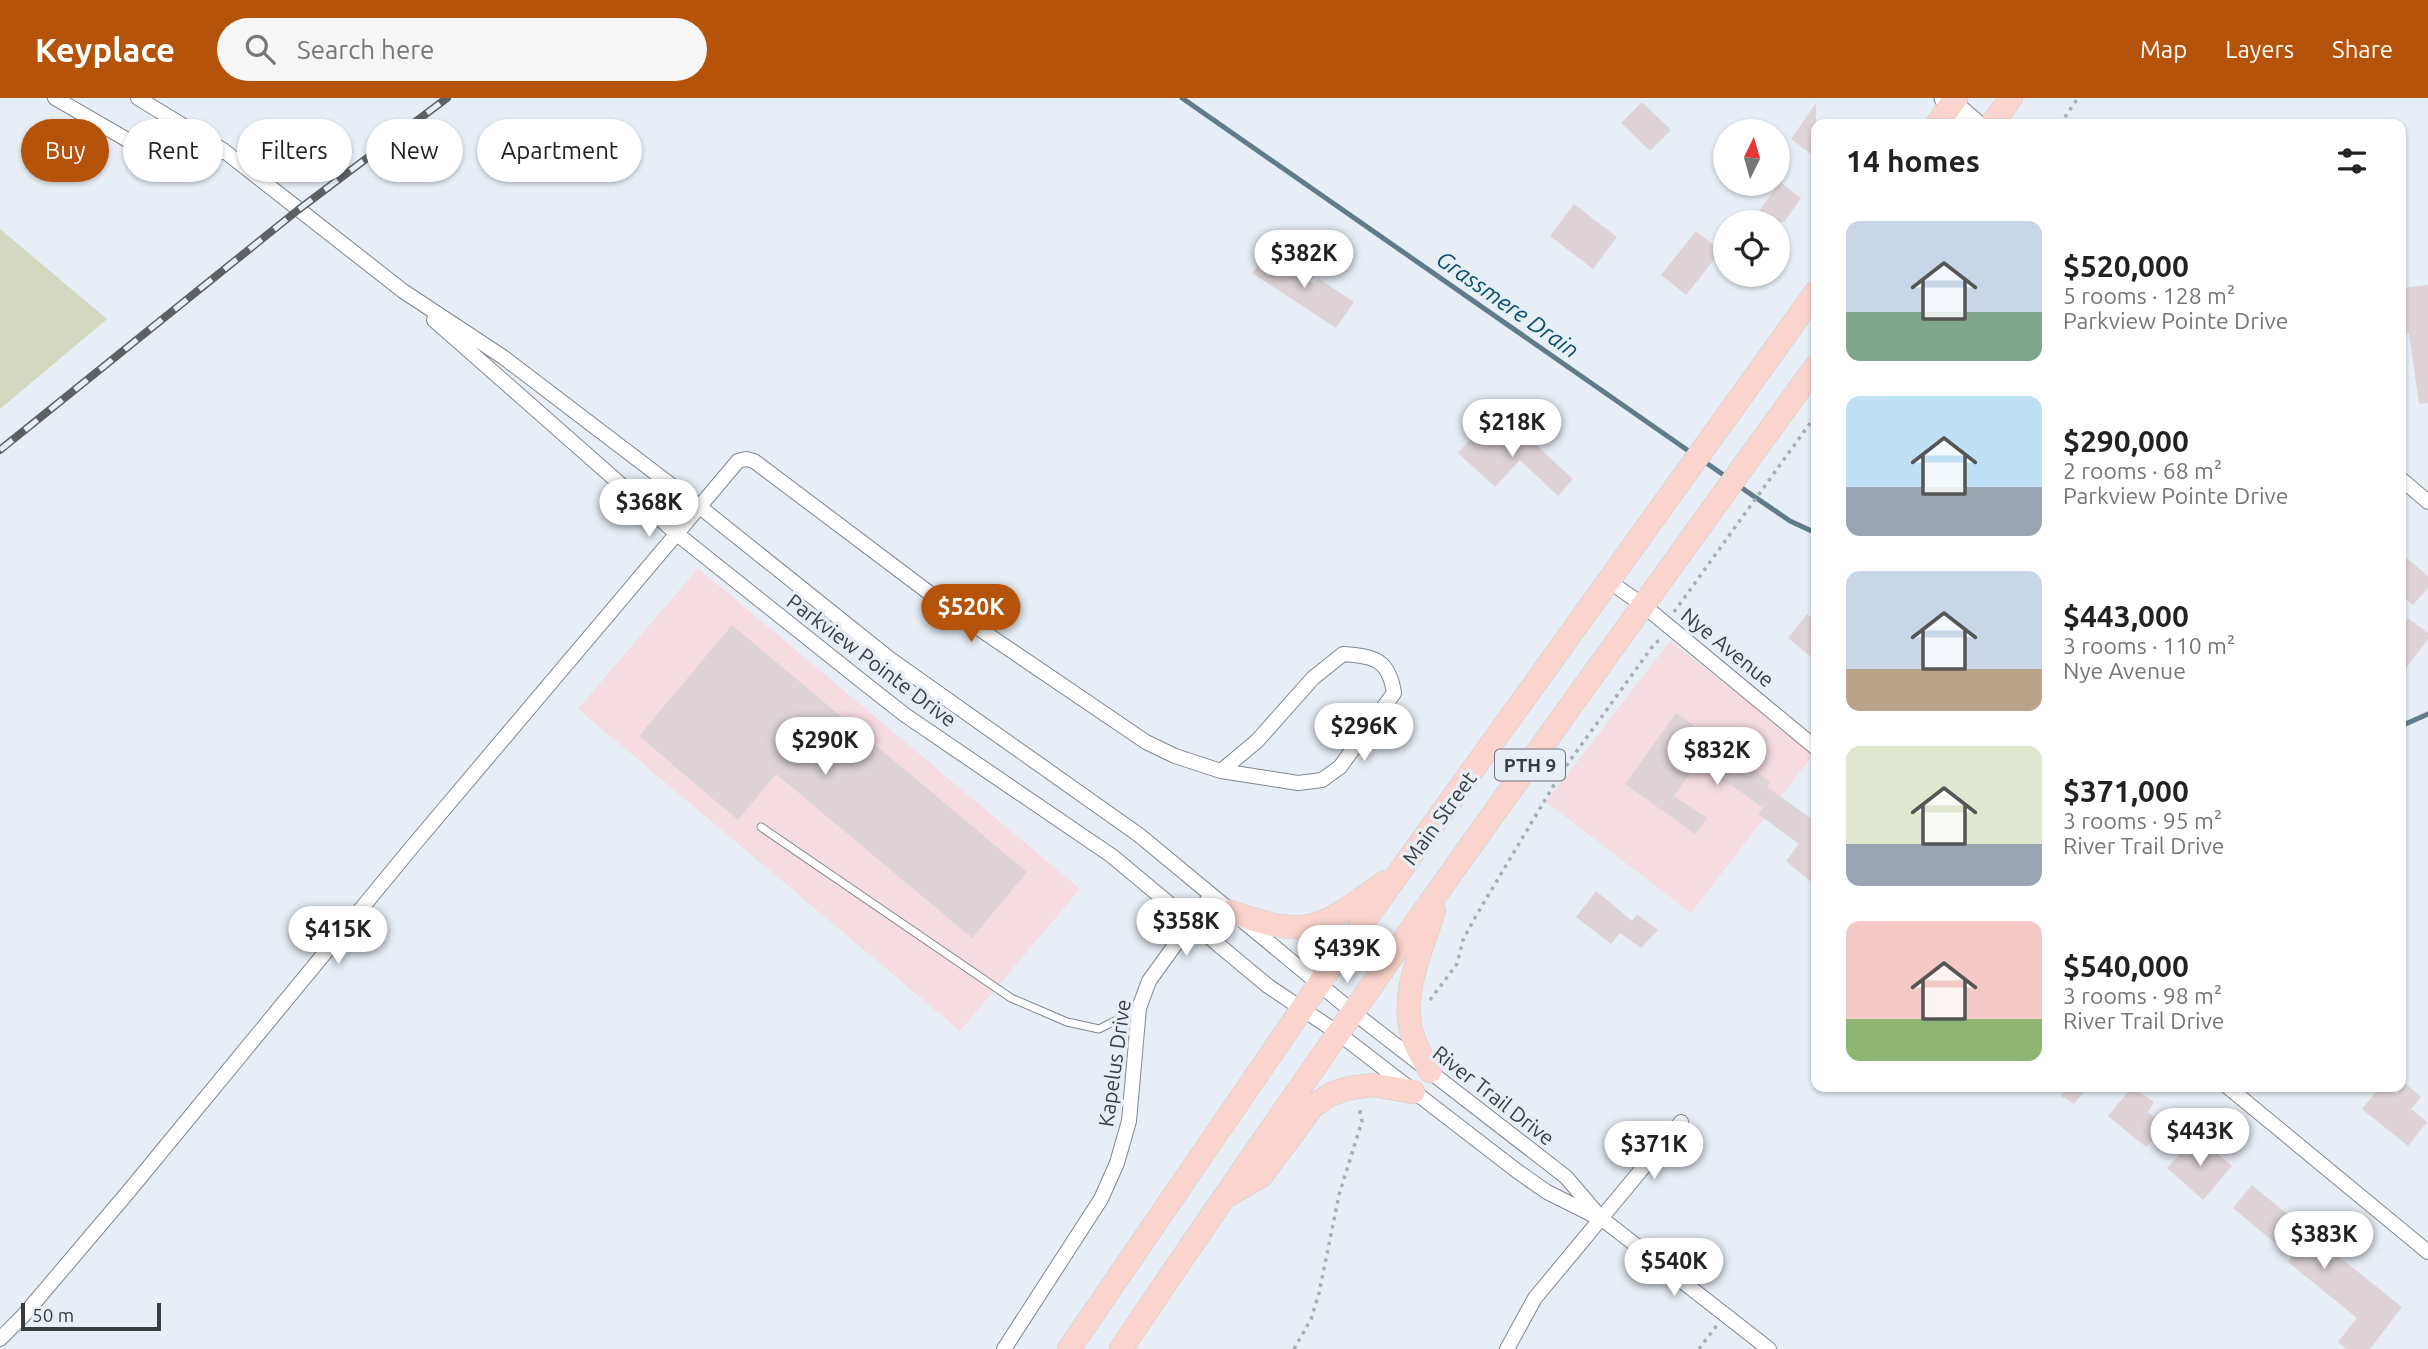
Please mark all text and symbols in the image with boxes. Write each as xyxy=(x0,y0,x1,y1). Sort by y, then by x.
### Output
search box xyxy=(217,18,707,81)
icon: search xyxy=(241,30,279,68)
text: Keyplace xyxy=(35,31,175,68)
text: Search here xyxy=(297,35,434,64)
text: Map xyxy=(2140,36,2187,63)
text: Layers xyxy=(2225,36,2294,63)
text: Share xyxy=(2332,36,2393,63)
chip: Buy xyxy=(21,119,109,182)
chip: Rent xyxy=(123,119,223,182)
chip: Filters xyxy=(237,119,352,182)
chip: New xyxy=(366,119,463,182)
chip: Apartment xyxy=(477,119,642,182)
north arrow xyxy=(1713,119,1790,196)
map controls xyxy=(1713,119,1790,287)
icon: filters xyxy=(2333,142,2371,180)
text: 14 homes xyxy=(1846,144,1980,178)
button: locate xyxy=(1713,210,1790,287)
pin: $382K xyxy=(1255,230,1353,290)
text: $382K xyxy=(1270,240,1338,265)
water label: Grassmere Drain xyxy=(1432,246,1584,362)
icon: home xyxy=(1902,249,1986,333)
text: $520,000 xyxy=(2063,249,2189,283)
text: 5 rooms · 128 m² xyxy=(2063,283,2235,308)
text: Parkview Pointe Drive xyxy=(2063,308,2288,333)
pin: $218K xyxy=(1463,400,1561,459)
text: $218K xyxy=(1478,409,1546,434)
icon: home xyxy=(1902,424,1986,508)
text: $290,000 xyxy=(2063,424,2189,458)
text: 2 rooms · 68 m² xyxy=(2063,458,2222,483)
pin: $368K xyxy=(600,480,698,539)
text: Parkview Pointe Drive xyxy=(2063,483,2288,508)
text: $368K xyxy=(615,489,683,514)
pin: $520K xyxy=(922,584,1020,644)
street label: Parkview Pointe Drive xyxy=(783,588,961,732)
text: $520K xyxy=(937,594,1005,619)
icon: home xyxy=(1902,599,1986,683)
text: $443,000 xyxy=(2063,599,2189,633)
street label: Nye Avenue xyxy=(1677,602,1779,692)
text: 3 rooms · 110 m² xyxy=(2063,633,2235,658)
text: Nye Avenue xyxy=(2063,658,2186,683)
pin: $296K xyxy=(1315,704,1413,763)
text: $296K xyxy=(1330,713,1398,738)
pin: $290K xyxy=(776,718,874,777)
text: $290K xyxy=(791,727,859,752)
pin: $832K xyxy=(1668,728,1766,787)
text: $832K xyxy=(1683,737,1751,762)
road number: PTH 9 xyxy=(1495,750,1565,780)
street label: Main Street xyxy=(1397,767,1481,869)
icon: home xyxy=(1902,774,1986,858)
text: $371,000 xyxy=(2063,774,2189,808)
text: 3 rooms · 95 m² xyxy=(2063,808,2222,833)
text: River Trail Drive xyxy=(2063,833,2225,858)
pin: $358K xyxy=(1137,898,1235,958)
pin: $415K xyxy=(289,906,387,966)
text: $358K xyxy=(1152,908,1220,933)
text: $415K xyxy=(304,916,372,941)
pin: $439K xyxy=(1298,926,1396,985)
text: $439K xyxy=(1313,935,1381,960)
icon: home xyxy=(1902,949,1986,1033)
text: $540,000 xyxy=(2063,949,2189,983)
text: 3 rooms · 98 m² xyxy=(2063,983,2222,1008)
street label: Kapelus Drive xyxy=(1093,998,1135,1128)
text: River Trail Drive xyxy=(2063,1008,2225,1033)
street label: River Trail Drive xyxy=(1429,1040,1559,1150)
pin: $443K xyxy=(2151,1108,2249,1168)
text: $443K xyxy=(2166,1118,2234,1143)
pin: $371K xyxy=(1605,1122,1703,1181)
text: $371K xyxy=(1620,1131,1688,1156)
pin: $383K xyxy=(2275,1212,2373,1271)
text: $383K xyxy=(2290,1221,2358,1246)
pin: $540K xyxy=(1625,1238,1723,1298)
text: $540K xyxy=(1640,1248,1708,1273)
scale bar xyxy=(21,1300,161,1332)
text: 50 m xyxy=(32,1304,74,1326)

